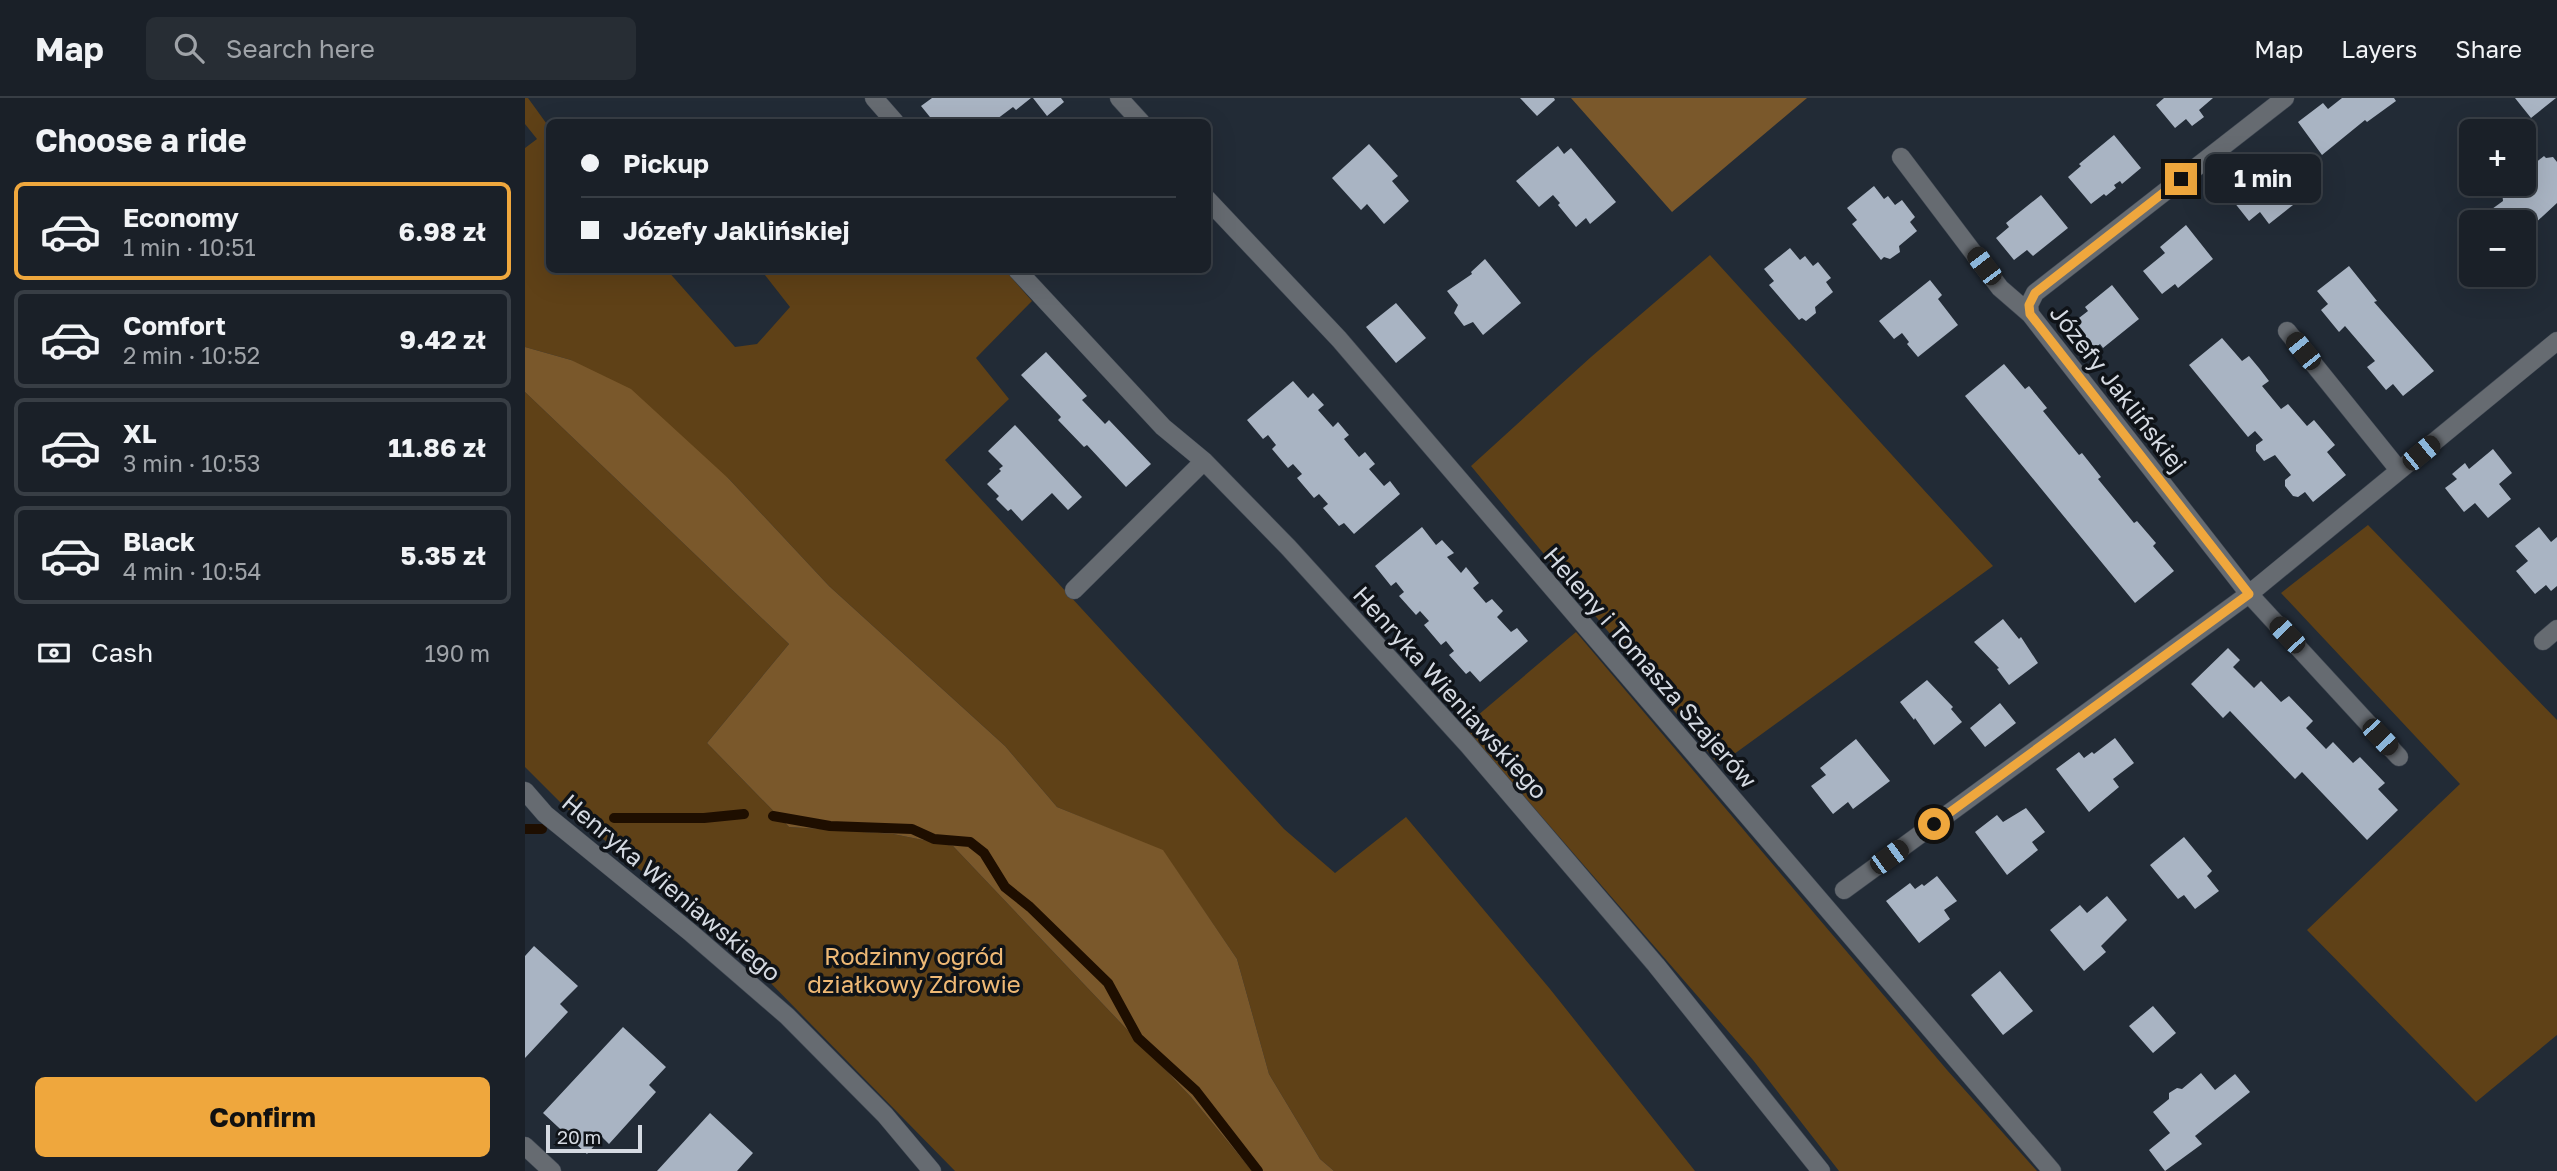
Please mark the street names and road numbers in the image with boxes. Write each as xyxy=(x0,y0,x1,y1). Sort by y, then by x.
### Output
street label: Józefy Jaklińskiej xyxy=(2045,298,2193,478)
street label: Heleny i Tomasza Szajerów xyxy=(1538,540,1764,794)
street label: Henryka Wieniawskiego xyxy=(1348,580,1554,804)
street label: Henryka Wieniawskiego xyxy=(557,787,787,987)

